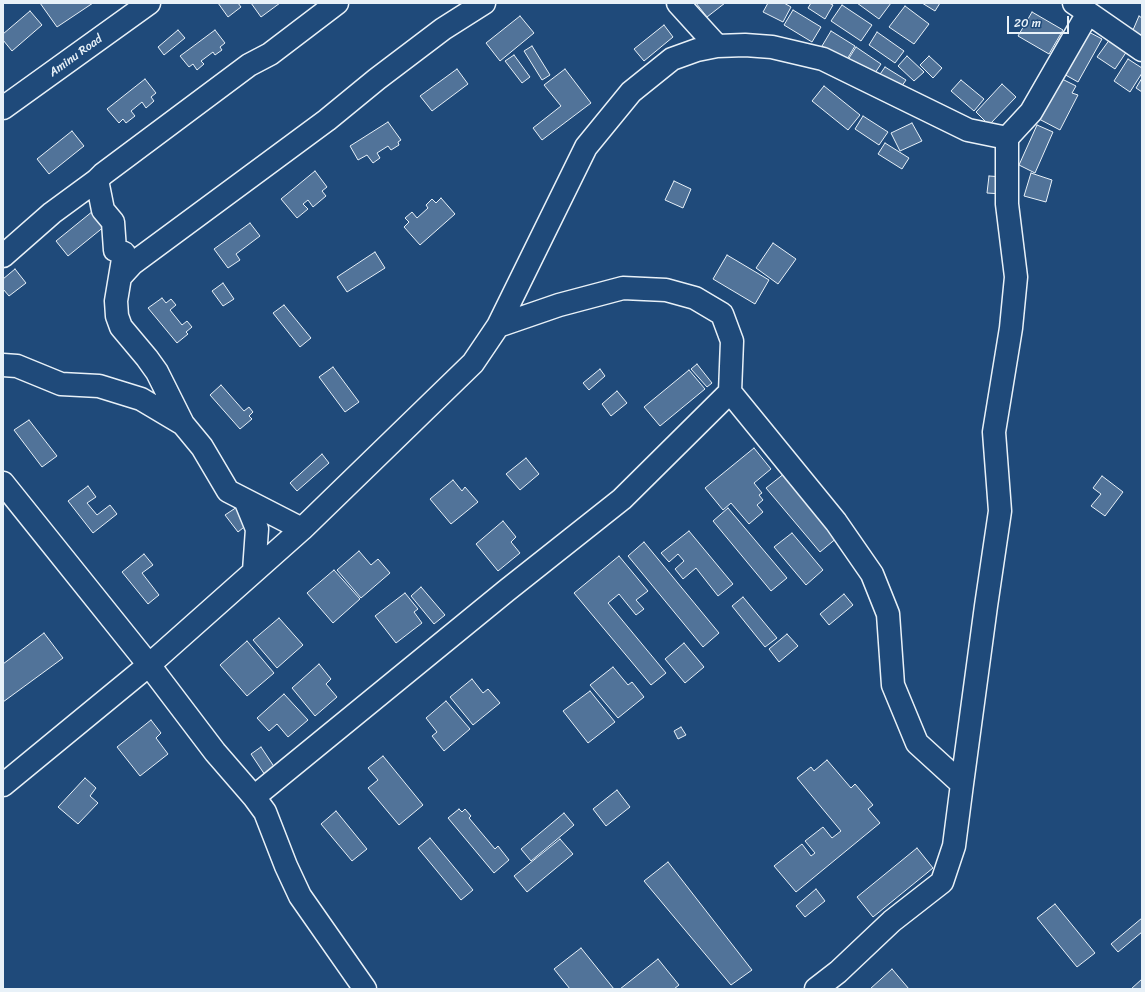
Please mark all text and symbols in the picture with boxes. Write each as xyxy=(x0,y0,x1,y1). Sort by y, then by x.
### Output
scale bar xyxy=(1009,8,1071,34)
text: 20 m xyxy=(1014,12,1041,34)
street label: Aminu Road xyxy=(47,32,105,80)

